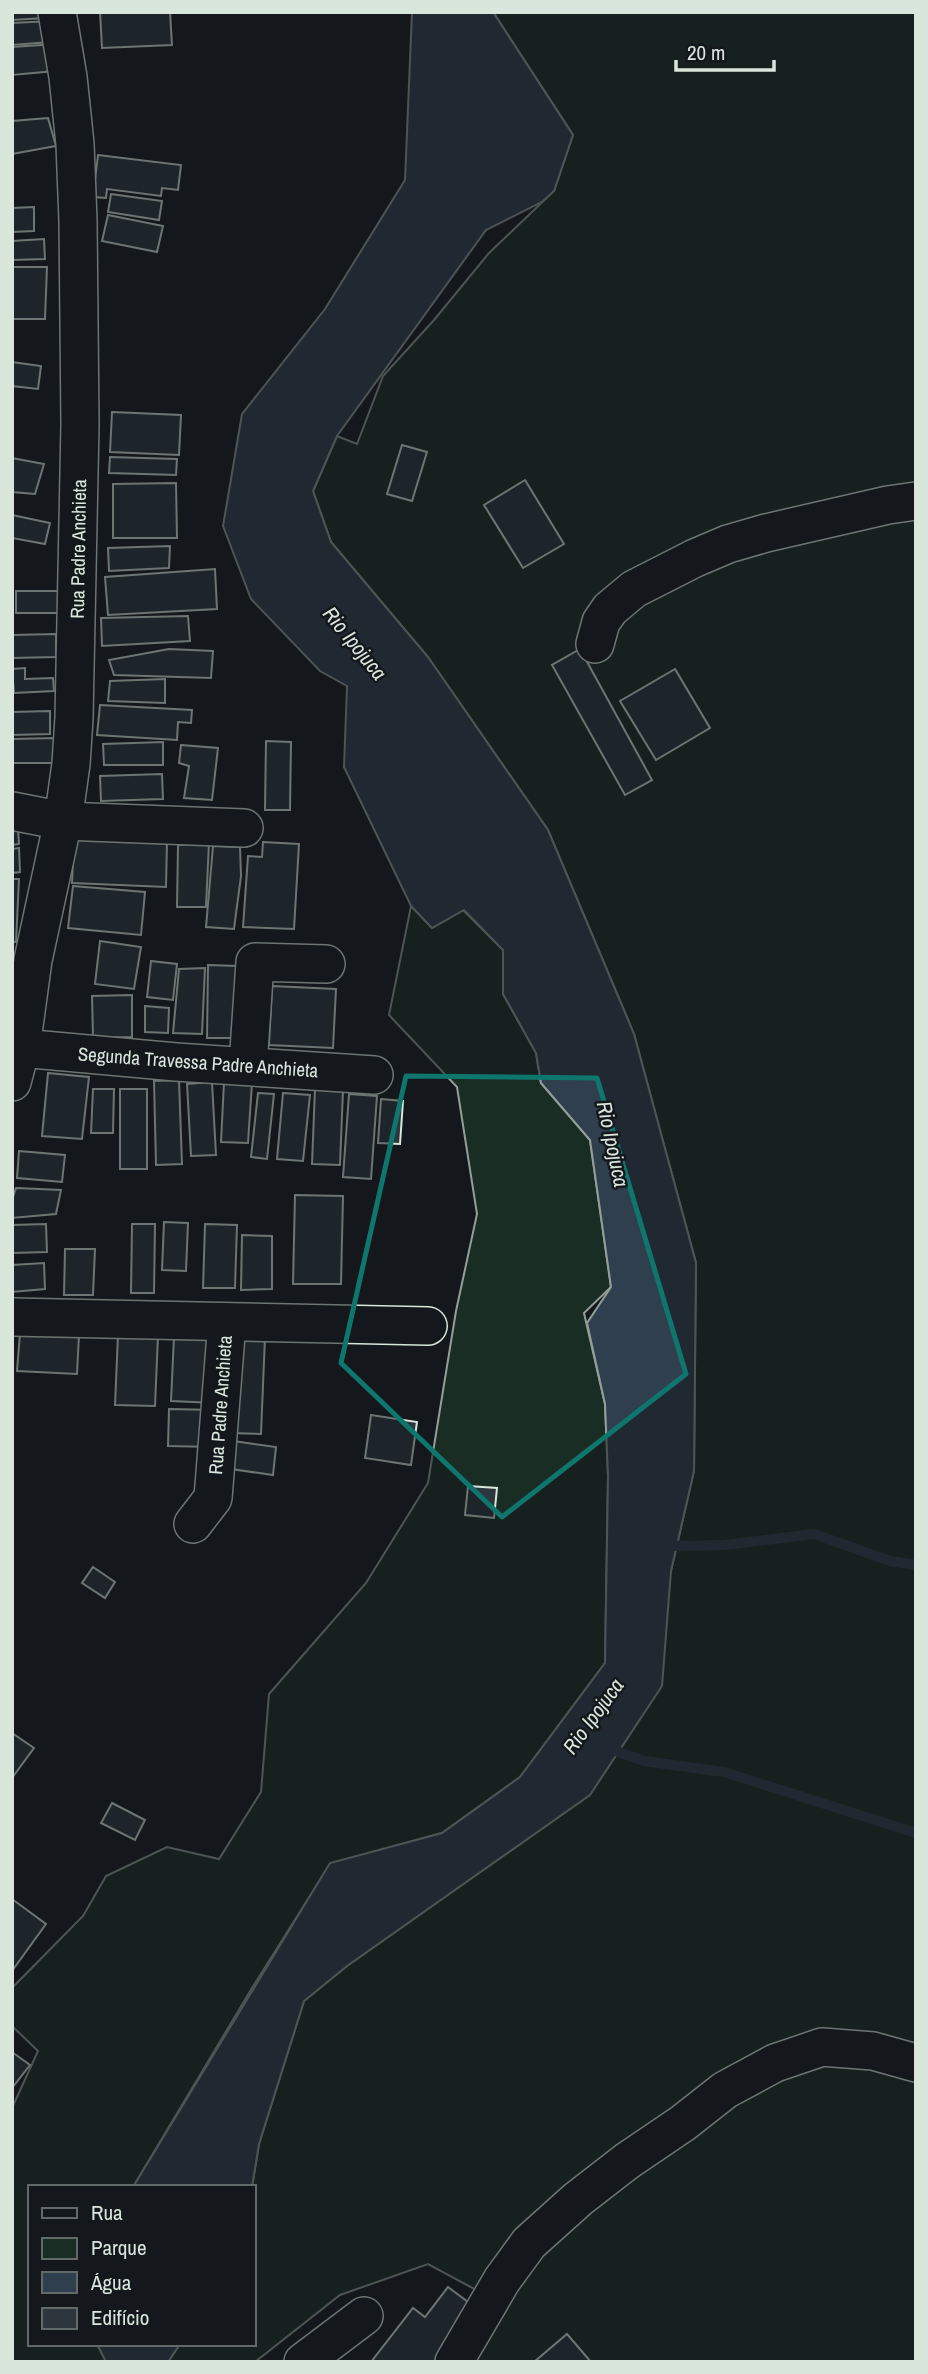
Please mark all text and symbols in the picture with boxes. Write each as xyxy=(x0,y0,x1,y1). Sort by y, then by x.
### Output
scale bar xyxy=(676,28,774,72)
text: 20 m xyxy=(687,38,725,67)
street label: Rua Padre Anchieta xyxy=(64,479,92,619)
water label: Rio Ipojuca xyxy=(316,600,394,686)
street label: Segunda Travessa Padre Anchieta xyxy=(77,1041,319,1083)
water label: Rio Ipojuca xyxy=(590,1098,636,1190)
street label: Rua Padre Anchieta xyxy=(202,1334,238,1475)
water label: Rio Ipojuca xyxy=(556,1672,630,1760)
legend xyxy=(28,2185,256,2346)
text: Rua xyxy=(91,2198,123,2227)
text: Parque xyxy=(91,2233,147,2262)
text: Água xyxy=(90,2268,132,2297)
text: Edifício xyxy=(91,2303,149,2332)

